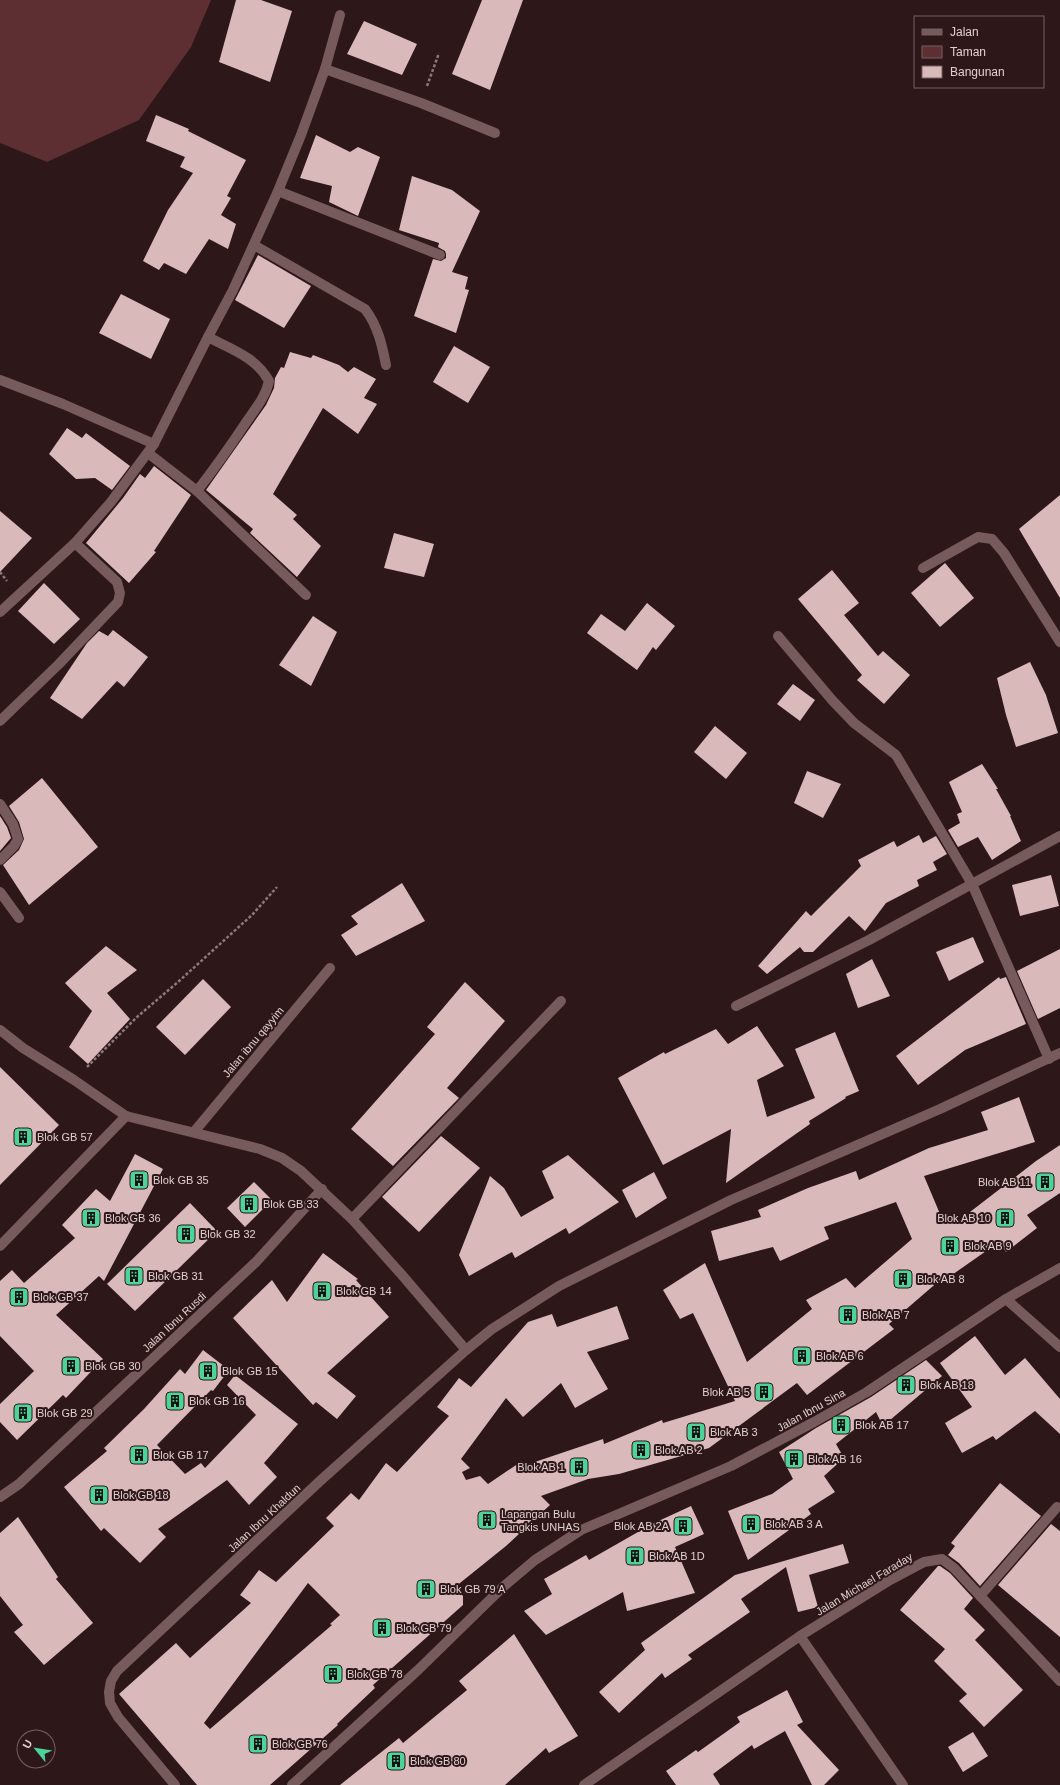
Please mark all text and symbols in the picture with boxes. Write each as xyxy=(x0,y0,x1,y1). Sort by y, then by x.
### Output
legend xyxy=(914,16,1044,88)
text: Jalan xyxy=(950,25,979,39)
text: Taman xyxy=(950,45,986,59)
text: Bangunan xyxy=(950,65,1005,79)
street label: Jalan ibnu qayyim xyxy=(220,1004,286,1080)
building icon: Blok GB 57 xyxy=(12,1126,34,1148)
place label: Blok GB 57 xyxy=(37,1131,93,1143)
building icon: Blok GB 35 xyxy=(128,1169,150,1191)
building icon: Blok AB 11 xyxy=(1034,1171,1056,1193)
place label: Blok GB 35 xyxy=(153,1174,209,1186)
place label: Blok AB 11 xyxy=(978,1176,1031,1188)
building icon: Blok GB 33 xyxy=(238,1193,260,1215)
place label: Blok GB 33 xyxy=(263,1198,319,1210)
building icon: Blok GB 36 xyxy=(80,1207,102,1229)
building icon: Blok AB 10 xyxy=(994,1207,1016,1229)
place label: Blok GB 36 xyxy=(105,1212,161,1224)
place label: Blok AB 10 xyxy=(937,1212,991,1224)
building icon: Blok GB 32 xyxy=(175,1223,197,1245)
place label: Blok GB 32 xyxy=(200,1228,256,1240)
building icon: Blok AB 9 xyxy=(939,1235,961,1257)
place label: Blok AB 9 xyxy=(964,1240,1012,1252)
building icon: Blok GB 31 xyxy=(123,1265,145,1287)
building icon: Blok AB 8 xyxy=(892,1268,914,1290)
place label: Blok GB 31 xyxy=(148,1270,204,1282)
place label: Blok AB 8 xyxy=(917,1273,965,1285)
building icon: Blok GB 14 xyxy=(311,1280,333,1302)
place label: Blok GB 14 xyxy=(336,1285,392,1297)
building icon: Blok GB 37 xyxy=(8,1286,30,1308)
street label: Jalan Ibnu Rusdi xyxy=(140,1290,208,1354)
place label: Blok GB 37 xyxy=(33,1291,89,1303)
building icon: Blok AB 7 xyxy=(837,1304,859,1326)
place label: Blok AB 7 xyxy=(862,1309,910,1321)
building icon: Blok AB 6 xyxy=(791,1345,813,1367)
place label: Blok AB 6 xyxy=(816,1350,864,1362)
building icon: Blok GB 30 xyxy=(60,1355,82,1377)
place label: Blok GB 30 xyxy=(85,1360,141,1372)
building icon: Blok GB 15 xyxy=(197,1360,219,1382)
place label: Blok GB 15 xyxy=(222,1365,278,1377)
building icon: Blok AB 18 xyxy=(895,1374,917,1396)
place label: Blok AB 18 xyxy=(920,1379,974,1391)
building icon: Blok AB 5 xyxy=(753,1381,775,1403)
place label: Blok AB 5 xyxy=(702,1386,750,1398)
street label: Jalan Ibnu Sina xyxy=(775,1386,848,1434)
building icon: Blok GB 16 xyxy=(164,1390,186,1412)
place label: Blok GB 16 xyxy=(189,1395,245,1407)
building icon: Blok GB 29 xyxy=(12,1402,34,1424)
place label: Blok GB 29 xyxy=(37,1407,93,1419)
building icon: Blok AB 17 xyxy=(830,1414,852,1436)
place label: Blok AB 17 xyxy=(855,1419,909,1431)
building icon: Blok AB 3 xyxy=(685,1421,707,1443)
place label: Blok AB 3 xyxy=(710,1426,758,1438)
building icon: Blok AB 2 xyxy=(630,1439,652,1461)
building icon: Blok GB 17 xyxy=(128,1444,150,1466)
place label: Blok AB 2 xyxy=(655,1444,703,1456)
building icon: Blok AB 16 xyxy=(783,1448,805,1470)
place label: Blok GB 17 xyxy=(153,1449,209,1461)
place label: Blok AB 16 xyxy=(808,1453,862,1465)
building icon: Blok AB 1 xyxy=(568,1456,590,1478)
place label: Blok AB 1 xyxy=(517,1461,565,1473)
street label: Jalan Ibnu Khaldun xyxy=(225,1481,303,1555)
building icon: Blok GB 18 xyxy=(88,1484,110,1506)
place label: Blok GB 18 xyxy=(113,1489,169,1501)
place label: Lapangan Bulu Tangkis UNHAS xyxy=(501,1508,580,1533)
building icon: Lapangan Bulu Tangkis UNHAS xyxy=(476,1509,498,1531)
building icon: Blok AB 3 A xyxy=(740,1513,762,1535)
building icon: Blok AB 2A xyxy=(672,1515,694,1537)
place label: Blok AB 3 A xyxy=(765,1518,823,1530)
place label: Blok AB 2A xyxy=(614,1520,670,1532)
building icon: Blok AB 1D xyxy=(624,1545,646,1567)
place label: Blok AB 1D xyxy=(649,1550,705,1562)
street label: Jalan Michael Faraday xyxy=(813,1550,915,1618)
building icon: Blok GB 79 A xyxy=(415,1578,437,1600)
place label: Blok GB 79 A xyxy=(440,1583,506,1595)
building icon: Blok GB 79 xyxy=(371,1617,393,1639)
place label: Blok GB 79 xyxy=(396,1622,452,1634)
building icon: Blok GB 78 xyxy=(322,1663,344,1685)
place label: Blok GB 78 xyxy=(347,1668,403,1680)
north arrow xyxy=(16,1729,56,1769)
building icon: Blok GB 76 xyxy=(247,1733,269,1755)
text: U xyxy=(20,1738,35,1750)
place label: Blok GB 76 xyxy=(272,1738,328,1750)
building icon: Blok GB 80 xyxy=(385,1750,407,1772)
place label: Blok GB 80 xyxy=(410,1755,466,1767)

